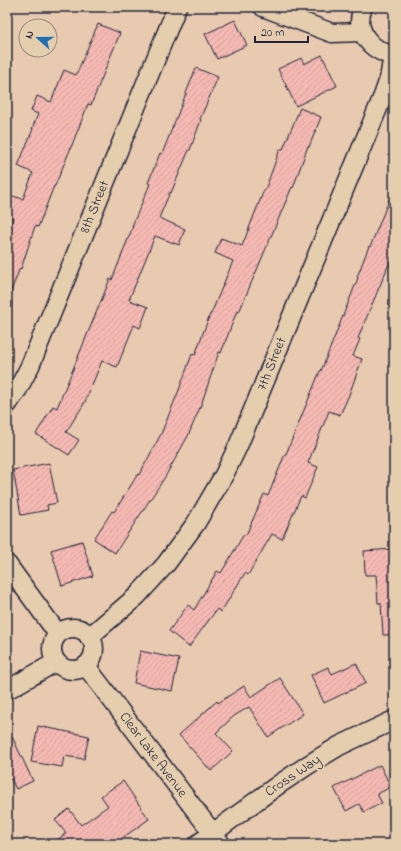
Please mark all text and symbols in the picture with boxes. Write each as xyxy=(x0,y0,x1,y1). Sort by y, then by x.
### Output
north arrow xyxy=(18,18,58,58)
scale bar xyxy=(255,18,308,44)
text: 20 m xyxy=(261,24,284,42)
text: N xyxy=(21,28,38,41)
street label: 8th Street xyxy=(75,177,115,237)
street label: 7th Street xyxy=(252,334,292,394)
street label: Clear Lake Avenue xyxy=(114,708,193,803)
street label: Cross Way xyxy=(261,749,326,803)

